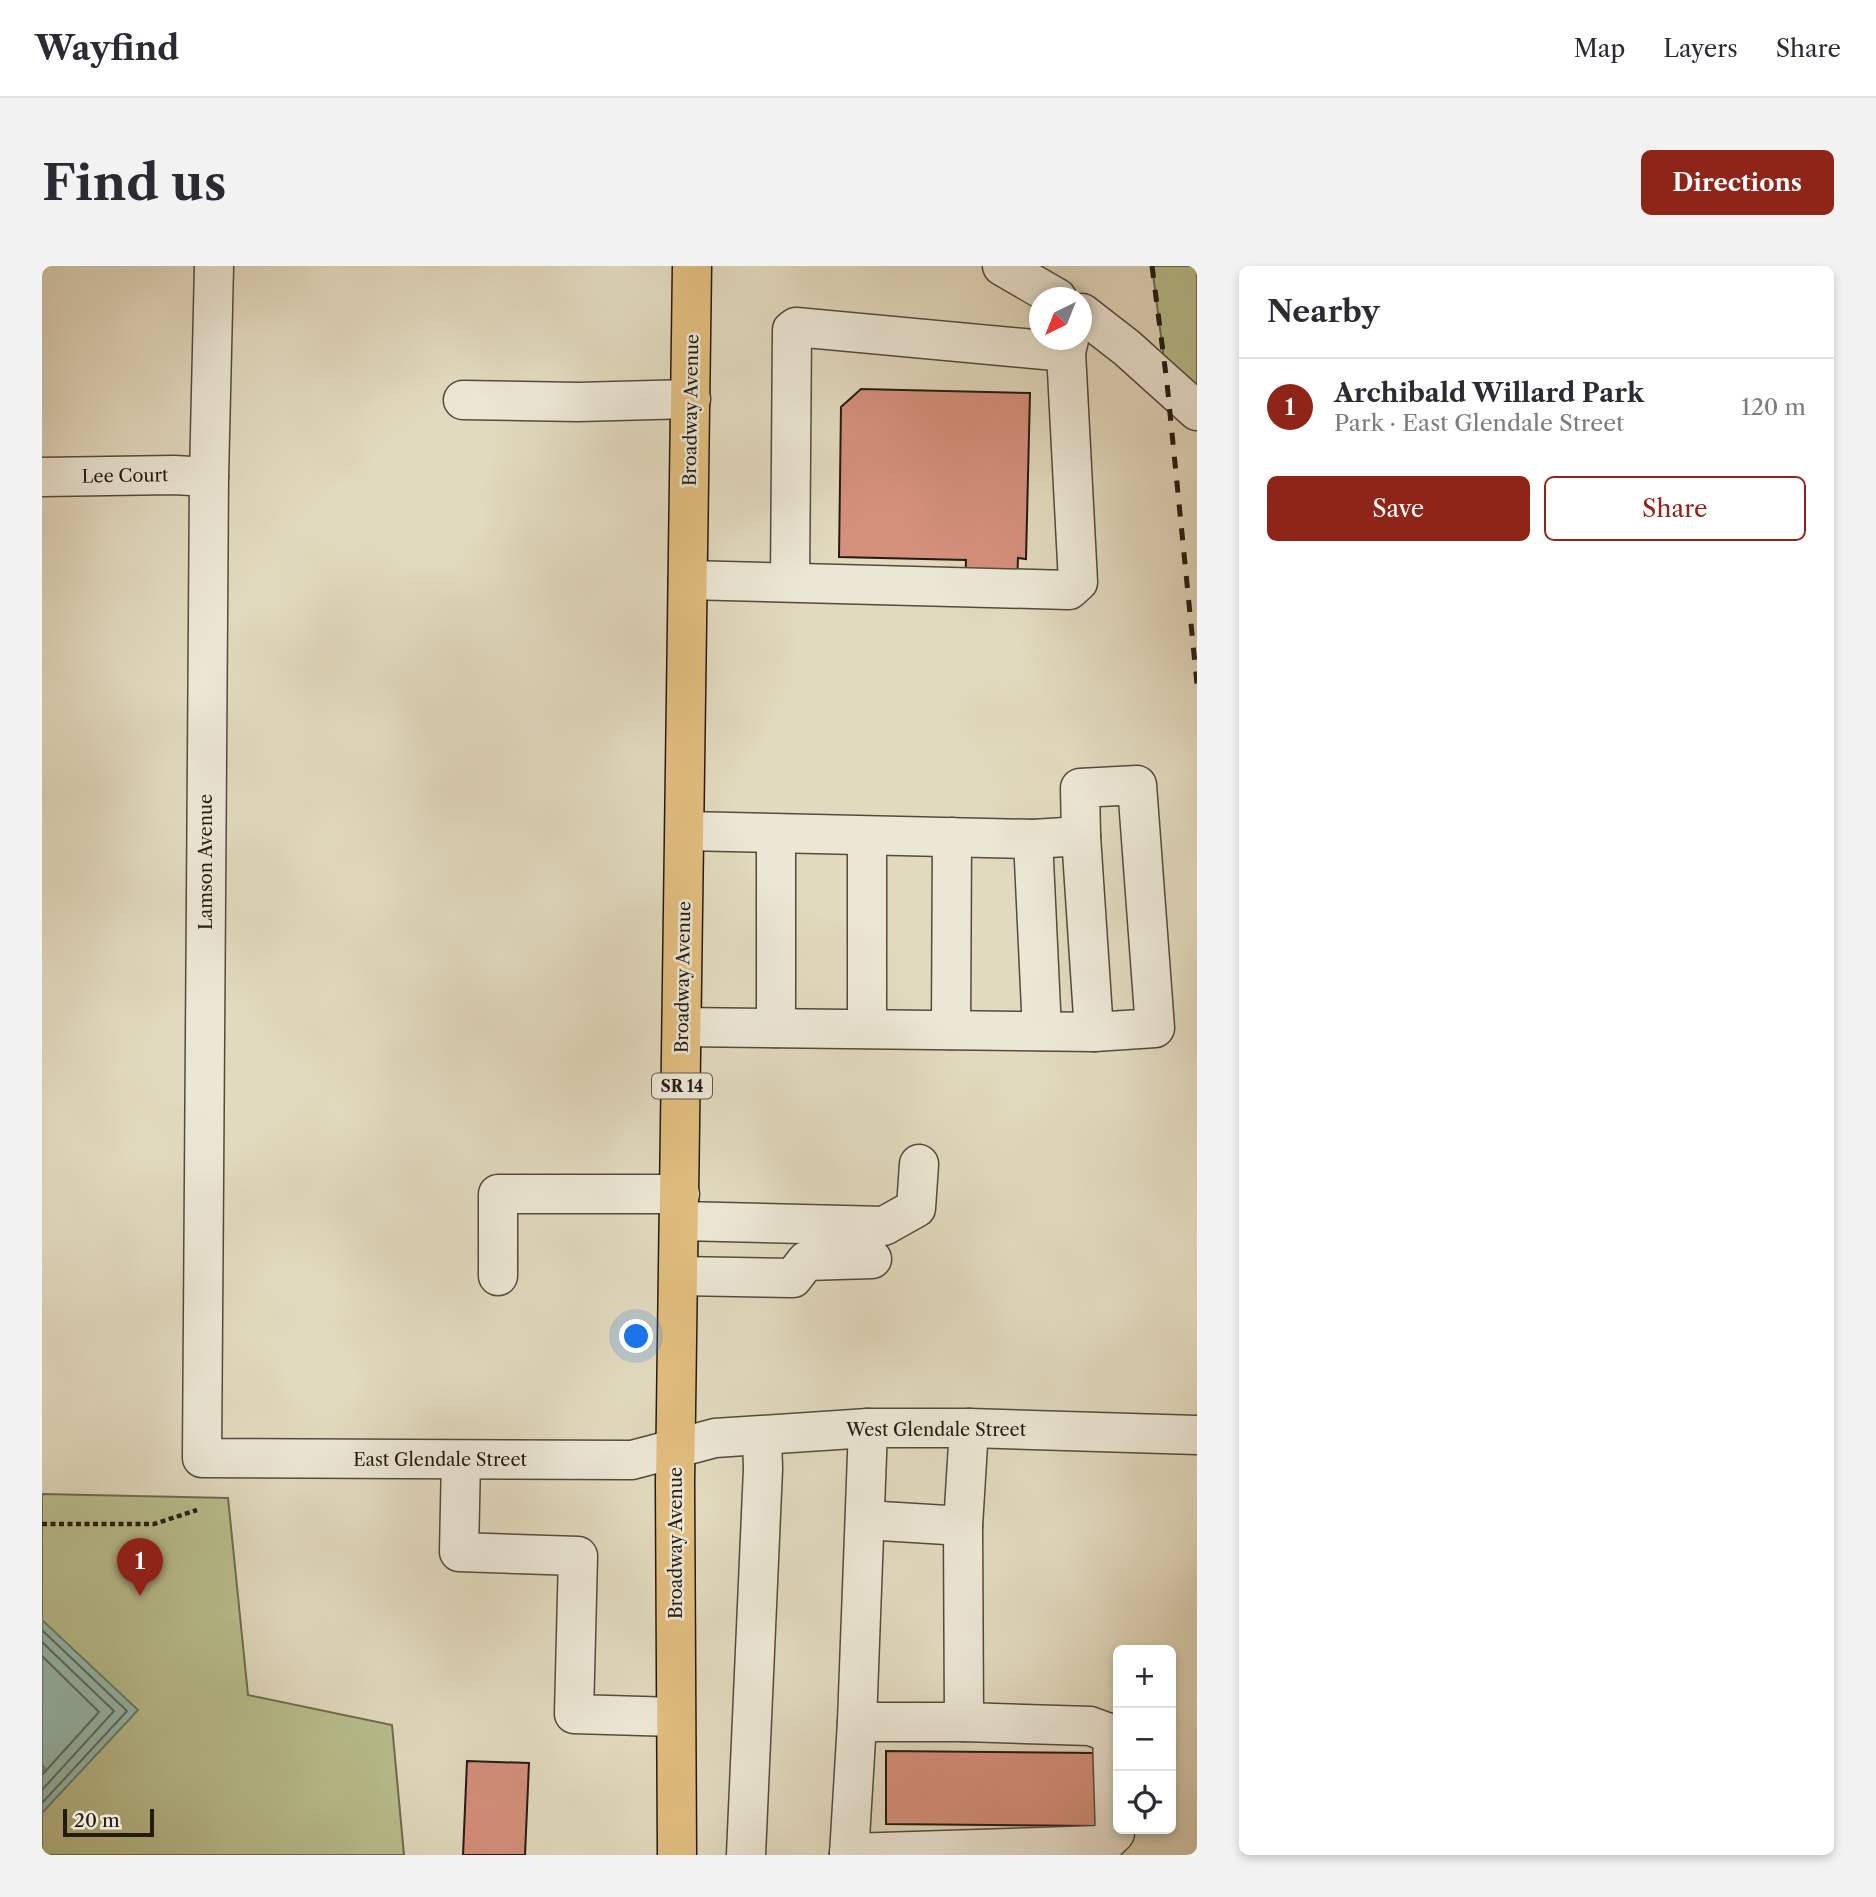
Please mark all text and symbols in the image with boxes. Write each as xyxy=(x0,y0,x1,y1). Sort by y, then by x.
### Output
text: Wayfind xyxy=(35,28,179,69)
text: Map xyxy=(1574,34,1625,63)
text: Layers xyxy=(1663,34,1738,63)
text: Share xyxy=(1776,34,1841,63)
button: Directions xyxy=(1641,150,1834,215)
text: Find us xyxy=(42,152,226,213)
north arrow xyxy=(1029,287,1092,350)
text: Nearby xyxy=(1267,293,1380,330)
street label: Broadway Avenue xyxy=(679,334,703,486)
text: Archibald Willard Park xyxy=(1334,377,1644,409)
text: 1 xyxy=(1285,393,1295,421)
text: 120 m xyxy=(1741,393,1806,421)
text: Park · East Glendale Street xyxy=(1334,409,1624,437)
street label: Lee Court xyxy=(81,464,169,488)
button: Save xyxy=(1267,476,1530,541)
button: Share xyxy=(1544,476,1806,541)
street label: Lamson Avenue xyxy=(195,794,217,930)
street label: Broadway Avenue xyxy=(671,901,695,1053)
road number: SR 14 xyxy=(652,1073,712,1098)
your location xyxy=(619,1319,653,1353)
street label: West Glendale Street xyxy=(845,1419,1027,1441)
street label: East Glendale Street xyxy=(353,1449,527,1471)
street label: Broadway Avenue xyxy=(665,1467,687,1619)
pin: 1 xyxy=(117,1538,163,1596)
map controls xyxy=(1113,1645,1176,1834)
button: + xyxy=(1113,1645,1176,1708)
button: − xyxy=(1113,1708,1176,1771)
button: locate xyxy=(1113,1771,1176,1834)
scale bar xyxy=(63,1806,154,1838)
text: 20 m xyxy=(74,1809,120,1832)

